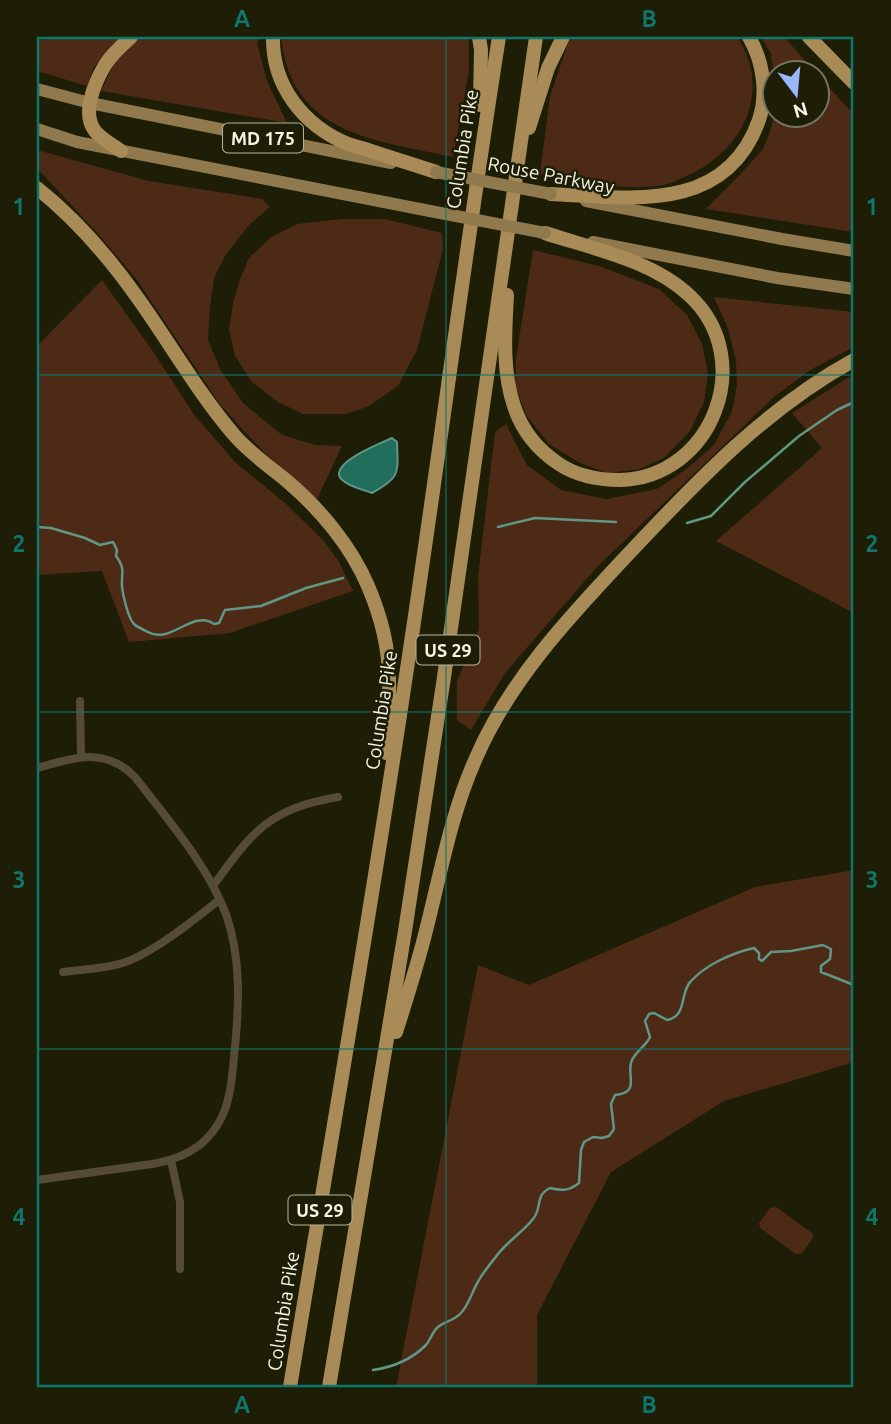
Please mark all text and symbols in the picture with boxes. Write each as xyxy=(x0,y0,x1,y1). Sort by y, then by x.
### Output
text: A xyxy=(234,6,250,31)
text: B xyxy=(641,6,657,31)
north arrow xyxy=(762,60,832,130)
street label: Columbia Pike xyxy=(442,88,482,210)
text: N xyxy=(791,98,811,123)
road number: MD 175 xyxy=(223,124,303,153)
street label: Rouse Parkway xyxy=(486,152,616,198)
text: 1 xyxy=(13,194,25,219)
text: 1 xyxy=(866,194,878,219)
text: 2 xyxy=(13,531,25,556)
text: 2 xyxy=(866,531,878,556)
road number: US 29 xyxy=(416,636,480,664)
street label: Columbia Pike xyxy=(361,649,401,771)
text: 3 xyxy=(13,867,25,892)
text: 3 xyxy=(866,867,878,892)
road number: US 29 xyxy=(288,1196,352,1224)
text: 4 xyxy=(13,1204,26,1229)
text: 4 xyxy=(866,1204,879,1229)
street label: Columbia Pike xyxy=(263,1250,303,1372)
text: A xyxy=(234,1392,250,1417)
text: B xyxy=(641,1392,657,1417)

